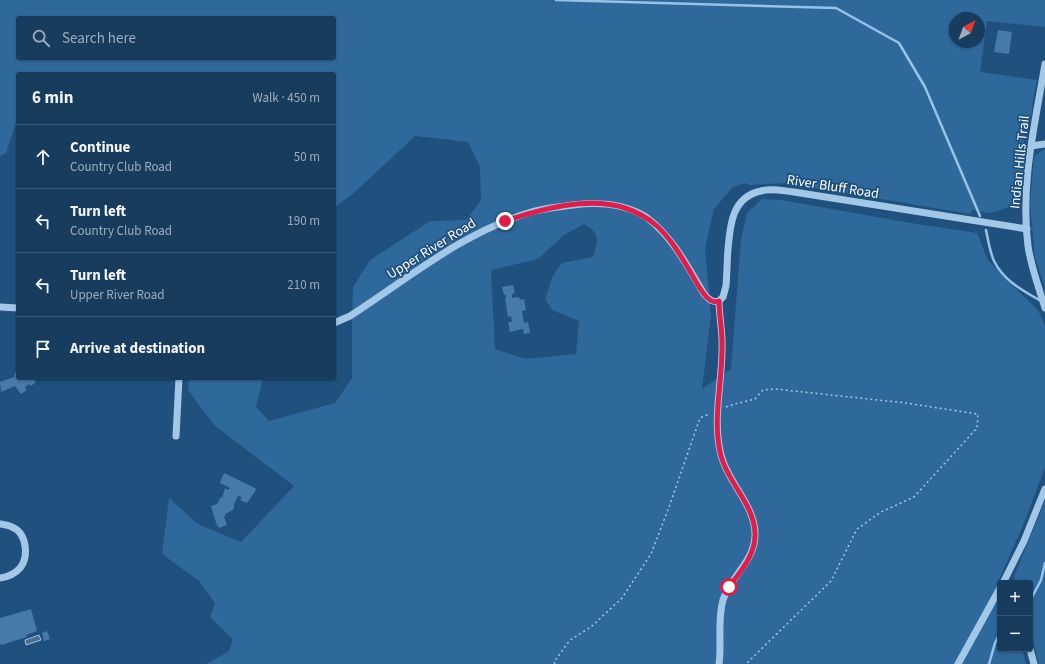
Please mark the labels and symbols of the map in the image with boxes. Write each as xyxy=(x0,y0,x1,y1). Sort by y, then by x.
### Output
north arrow xyxy=(949,12,985,48)
street label: Indian Hills Trail xyxy=(1005,114,1035,210)
street label: River Bluff Road xyxy=(785,170,880,204)
route end xyxy=(496,212,514,230)
street label: Upper River Road xyxy=(383,213,480,284)
route start xyxy=(720,578,738,596)

